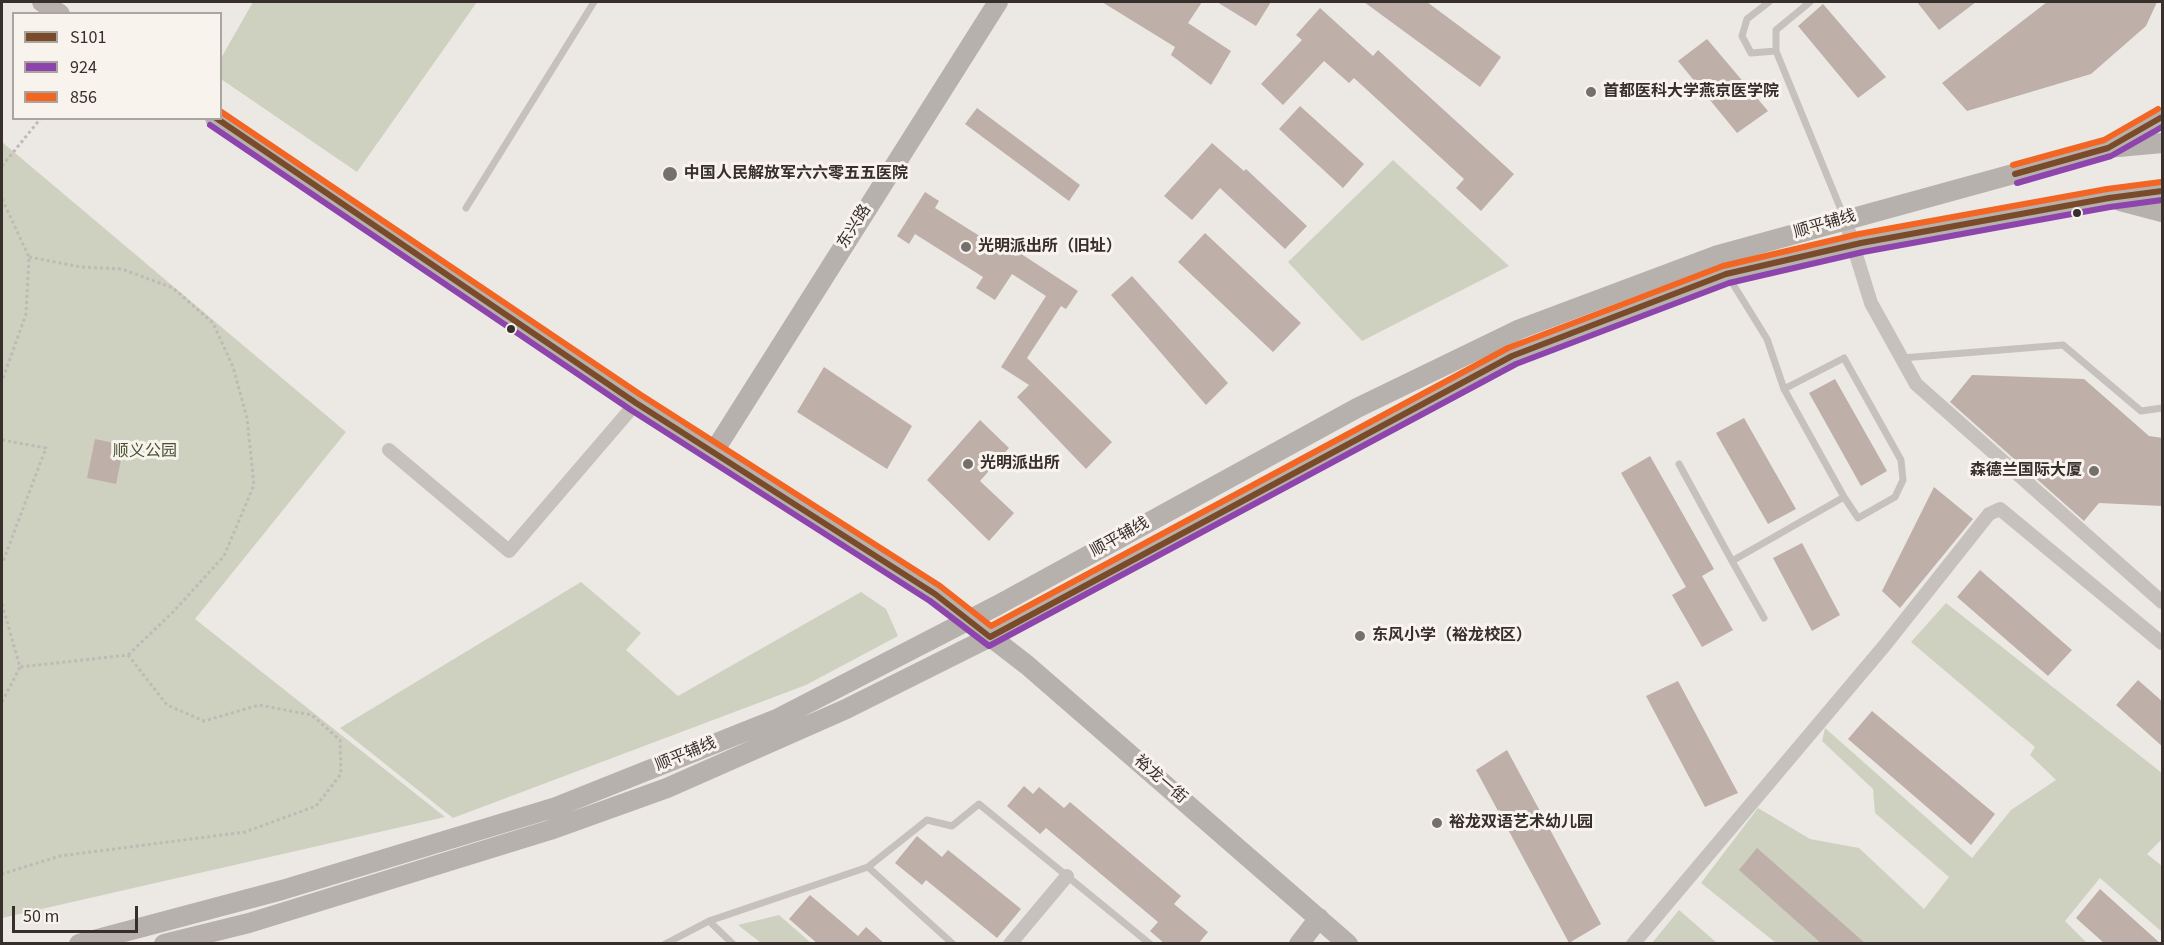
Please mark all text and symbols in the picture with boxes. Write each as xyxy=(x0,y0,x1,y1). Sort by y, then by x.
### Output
legend xyxy=(12,12,222,120)
text: S101 xyxy=(70,25,106,50)
text: 924 xyxy=(70,55,97,80)
place label: 首都医科大学燕京医学院 xyxy=(1603,82,1779,102)
text: 856 xyxy=(70,85,97,110)
marker: 首都医科大学燕京医学院 xyxy=(1584,85,1598,99)
place label: 中国人民解放军六六零五五医院 xyxy=(684,164,908,184)
marker: 中国人民解放军六六零五五医院 xyxy=(661,165,679,183)
street label: 东兴路 xyxy=(834,202,876,252)
street label: 顺平辅线 xyxy=(1792,207,1858,243)
unlabelled marker xyxy=(2071,207,2083,219)
place label: 光明派出所（旧址） xyxy=(978,237,1122,257)
marker: 光明派出所（旧址） xyxy=(959,240,973,254)
unlabelled marker xyxy=(505,323,517,335)
park label: 顺义公园 xyxy=(113,442,177,462)
place label: 光明派出所 xyxy=(980,454,1060,474)
marker: 光明派出所 xyxy=(961,457,975,471)
place label: 森德兰国际大厦 xyxy=(1970,461,2082,481)
marker: 森德兰国际大厦 xyxy=(2087,464,2101,478)
street label: 顺平辅线 xyxy=(1087,514,1153,562)
place label: 东风小学（裕龙校区） xyxy=(1372,626,1532,646)
marker: 东风小学（裕龙校区） xyxy=(1353,629,1367,643)
street label: 顺平辅线 xyxy=(653,734,719,776)
street label: 裕龙一街 xyxy=(1130,752,1190,808)
place label: 裕龙双语艺术幼儿园 xyxy=(1449,813,1593,833)
marker: 裕龙双语艺术幼儿园 xyxy=(1430,816,1444,830)
scale bar xyxy=(15,894,141,932)
text: 50 m xyxy=(23,904,59,929)

